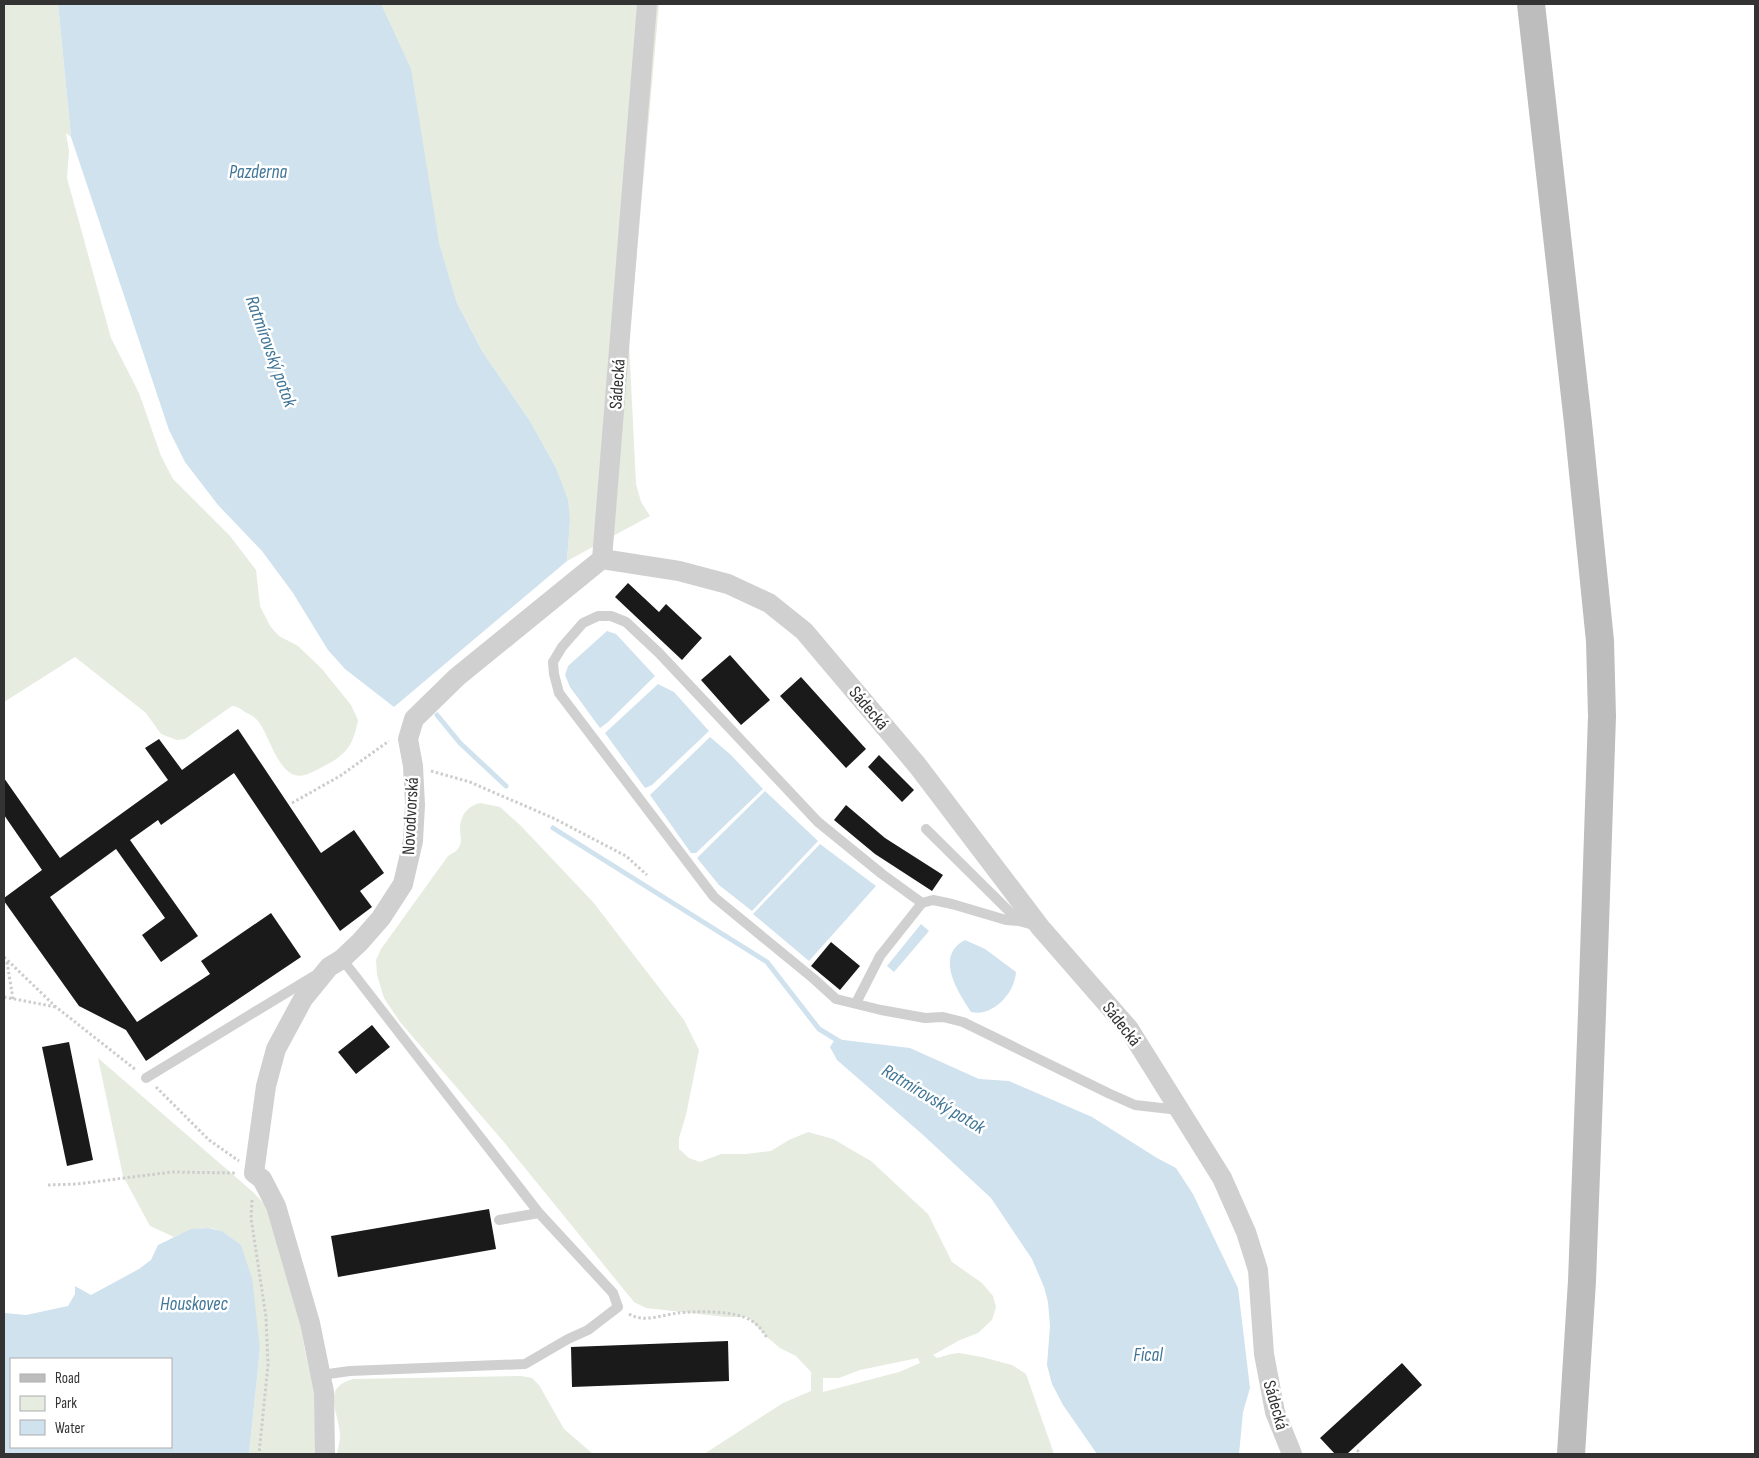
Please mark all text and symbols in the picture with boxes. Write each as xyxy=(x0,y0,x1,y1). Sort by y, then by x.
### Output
water label: Pazderna xyxy=(229,161,287,184)
water label: Ratmírovský potok xyxy=(240,293,302,411)
street label: Sádecká xyxy=(605,358,630,410)
street label: Sádecká xyxy=(844,682,893,734)
street label: Novodvorská xyxy=(398,777,423,855)
street label: Sádecká xyxy=(1098,998,1145,1051)
water label: Ratmírovský potok xyxy=(877,1059,990,1140)
water label: Houskovec xyxy=(160,1293,228,1316)
water label: Fical xyxy=(1133,1344,1163,1367)
legend xyxy=(10,1358,172,1448)
text: Road xyxy=(55,1369,80,1388)
street label: Sádecká xyxy=(1258,1378,1293,1432)
text: Park xyxy=(55,1394,77,1413)
text: Water xyxy=(55,1419,86,1438)

